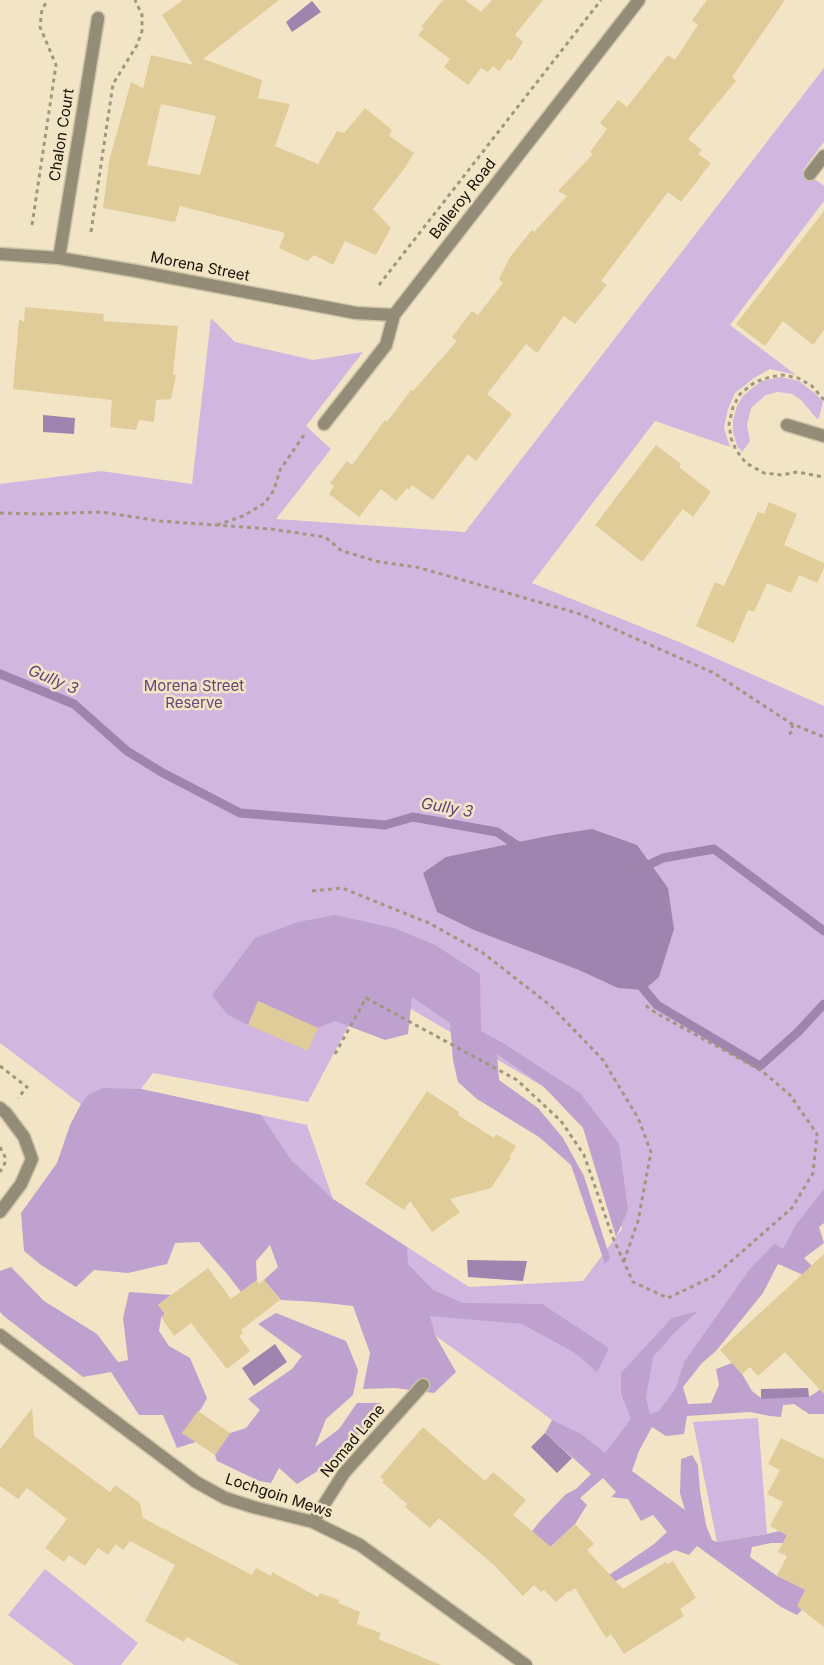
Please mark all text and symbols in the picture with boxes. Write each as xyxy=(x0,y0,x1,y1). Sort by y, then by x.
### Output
street label: Chalon Court xyxy=(46,87,78,183)
street label: Balleroy Road xyxy=(426,155,500,243)
street label: Morena Street xyxy=(149,249,251,285)
water label: Gully 3 xyxy=(25,661,81,699)
park label: Morena Street Reserve xyxy=(144,677,244,712)
water label: Gully 3 xyxy=(419,794,475,822)
street label: Nomad Lane xyxy=(317,1401,389,1481)
street label: Lochgoin Mews xyxy=(223,1470,335,1522)

